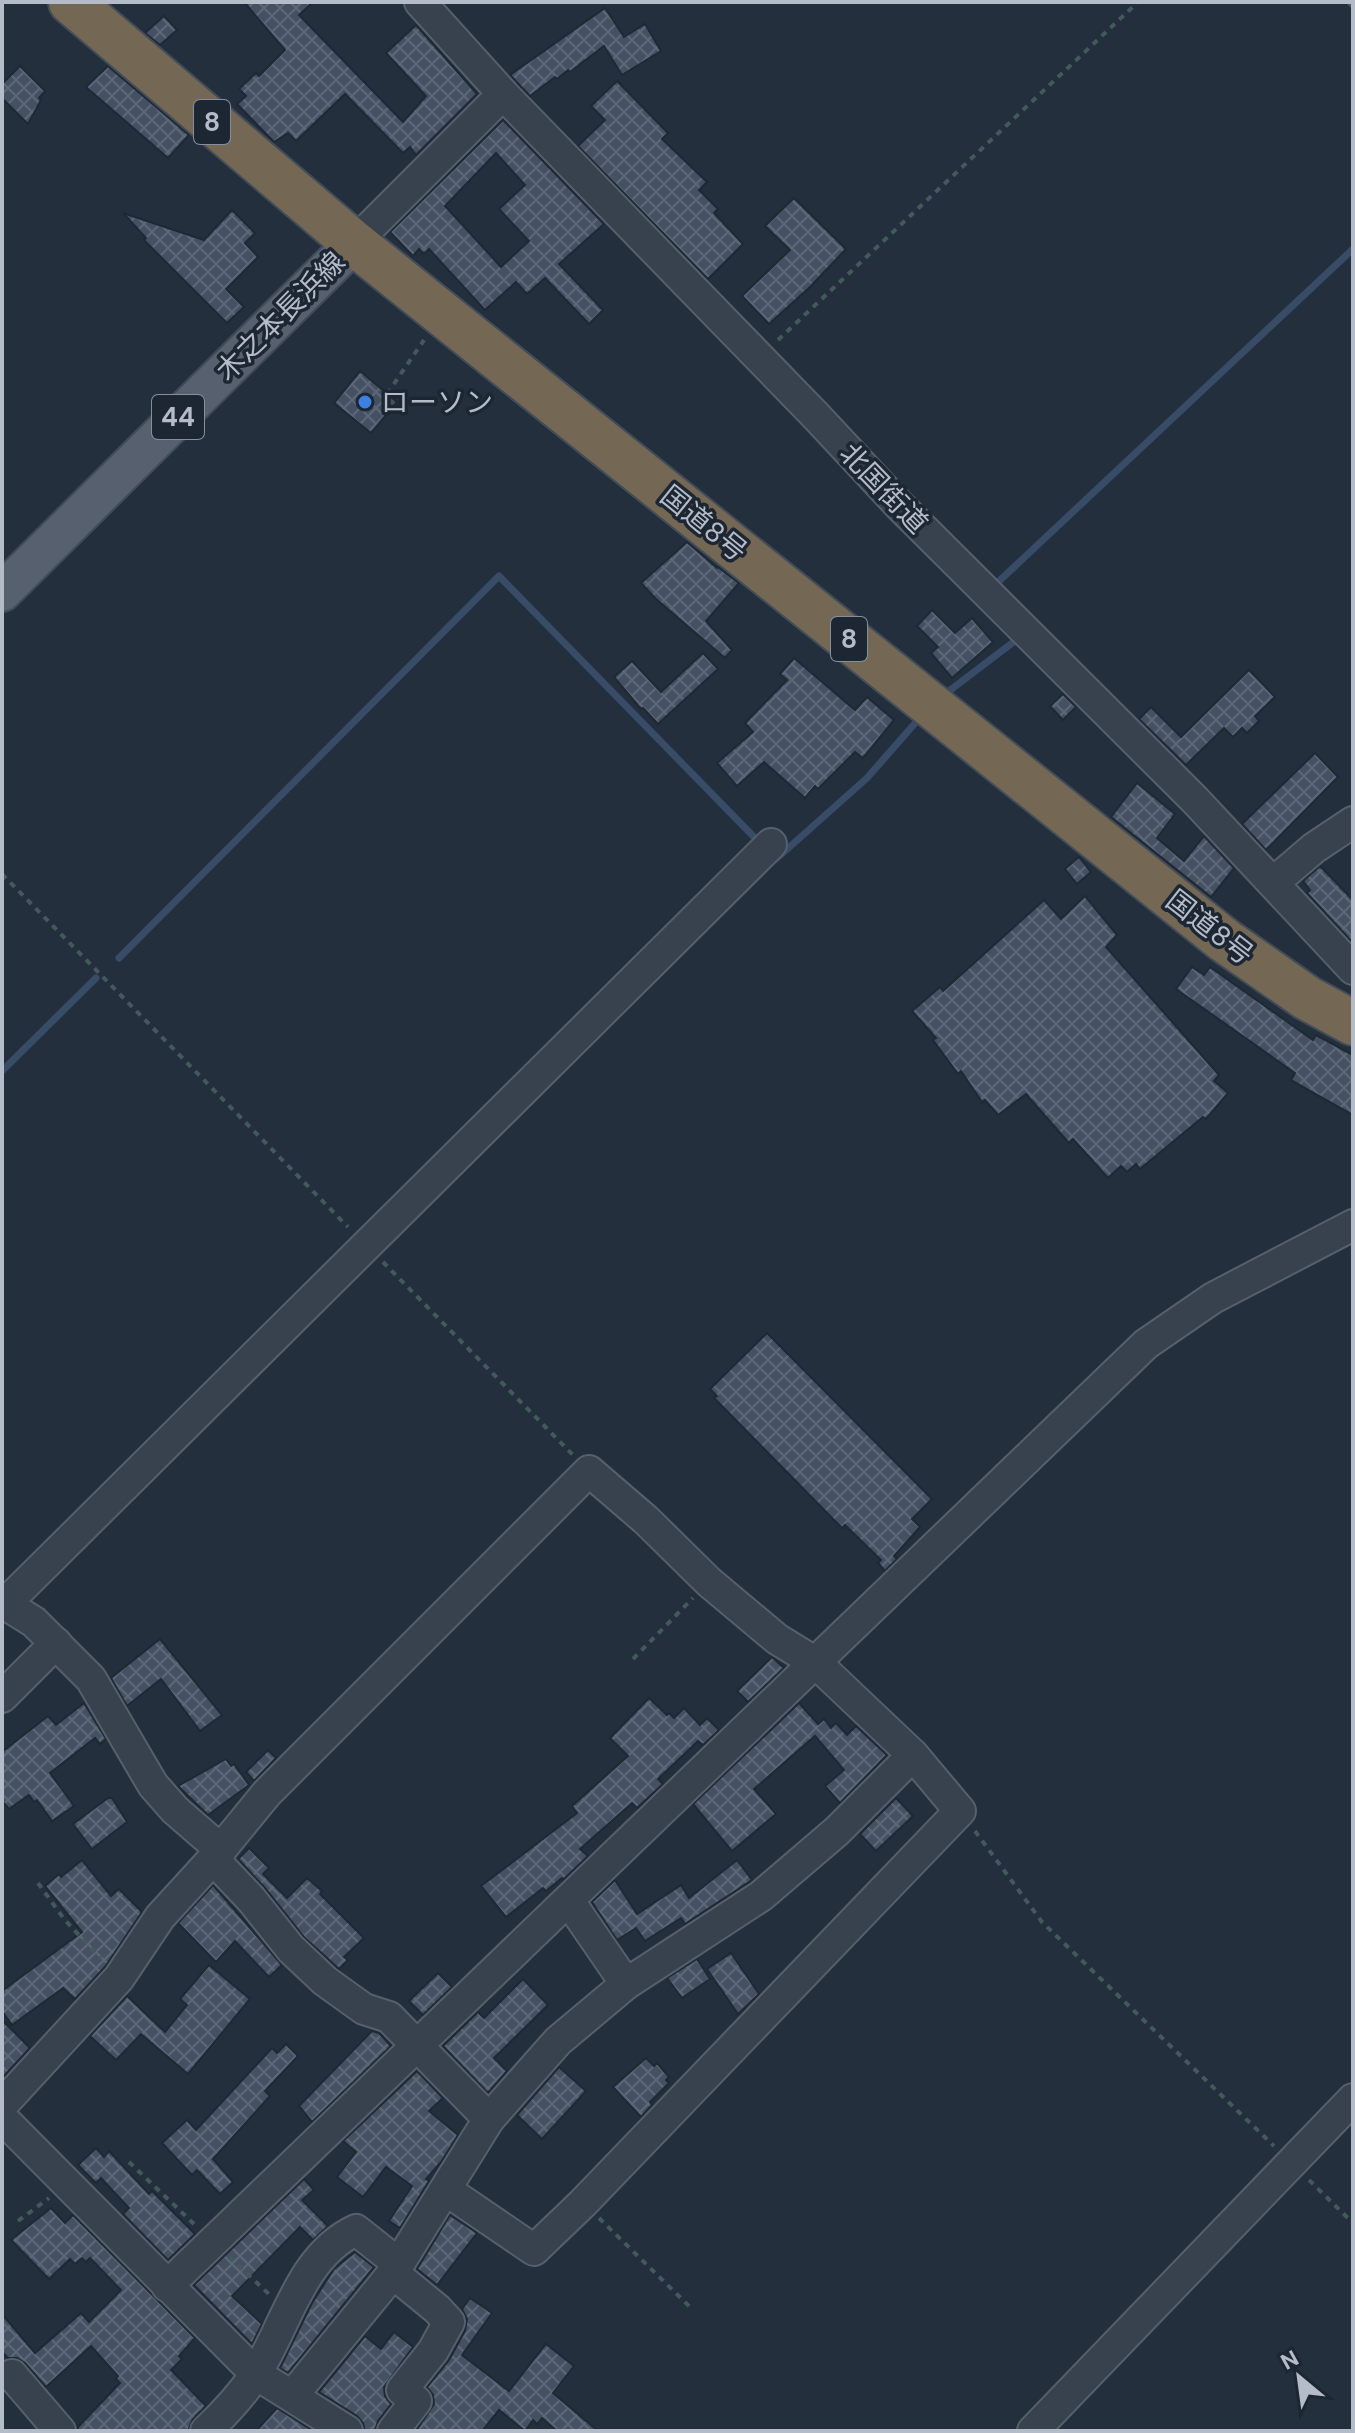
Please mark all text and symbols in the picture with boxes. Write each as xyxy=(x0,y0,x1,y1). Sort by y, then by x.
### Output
road number: 8 xyxy=(194,100,230,144)
street label: 木之本長浜線 xyxy=(208,244,353,389)
place label: ローソン xyxy=(381,384,493,421)
marker: ローソン xyxy=(356,393,374,411)
road number: 44 xyxy=(152,395,204,439)
street label: 北国街道 xyxy=(831,435,936,541)
street label: 国道8号 xyxy=(653,477,755,570)
road number: 8 xyxy=(831,617,867,661)
street label: 国道8号 xyxy=(1158,882,1261,973)
north arrow xyxy=(1259,2337,1339,2417)
text: N xyxy=(1275,2343,1304,2377)

